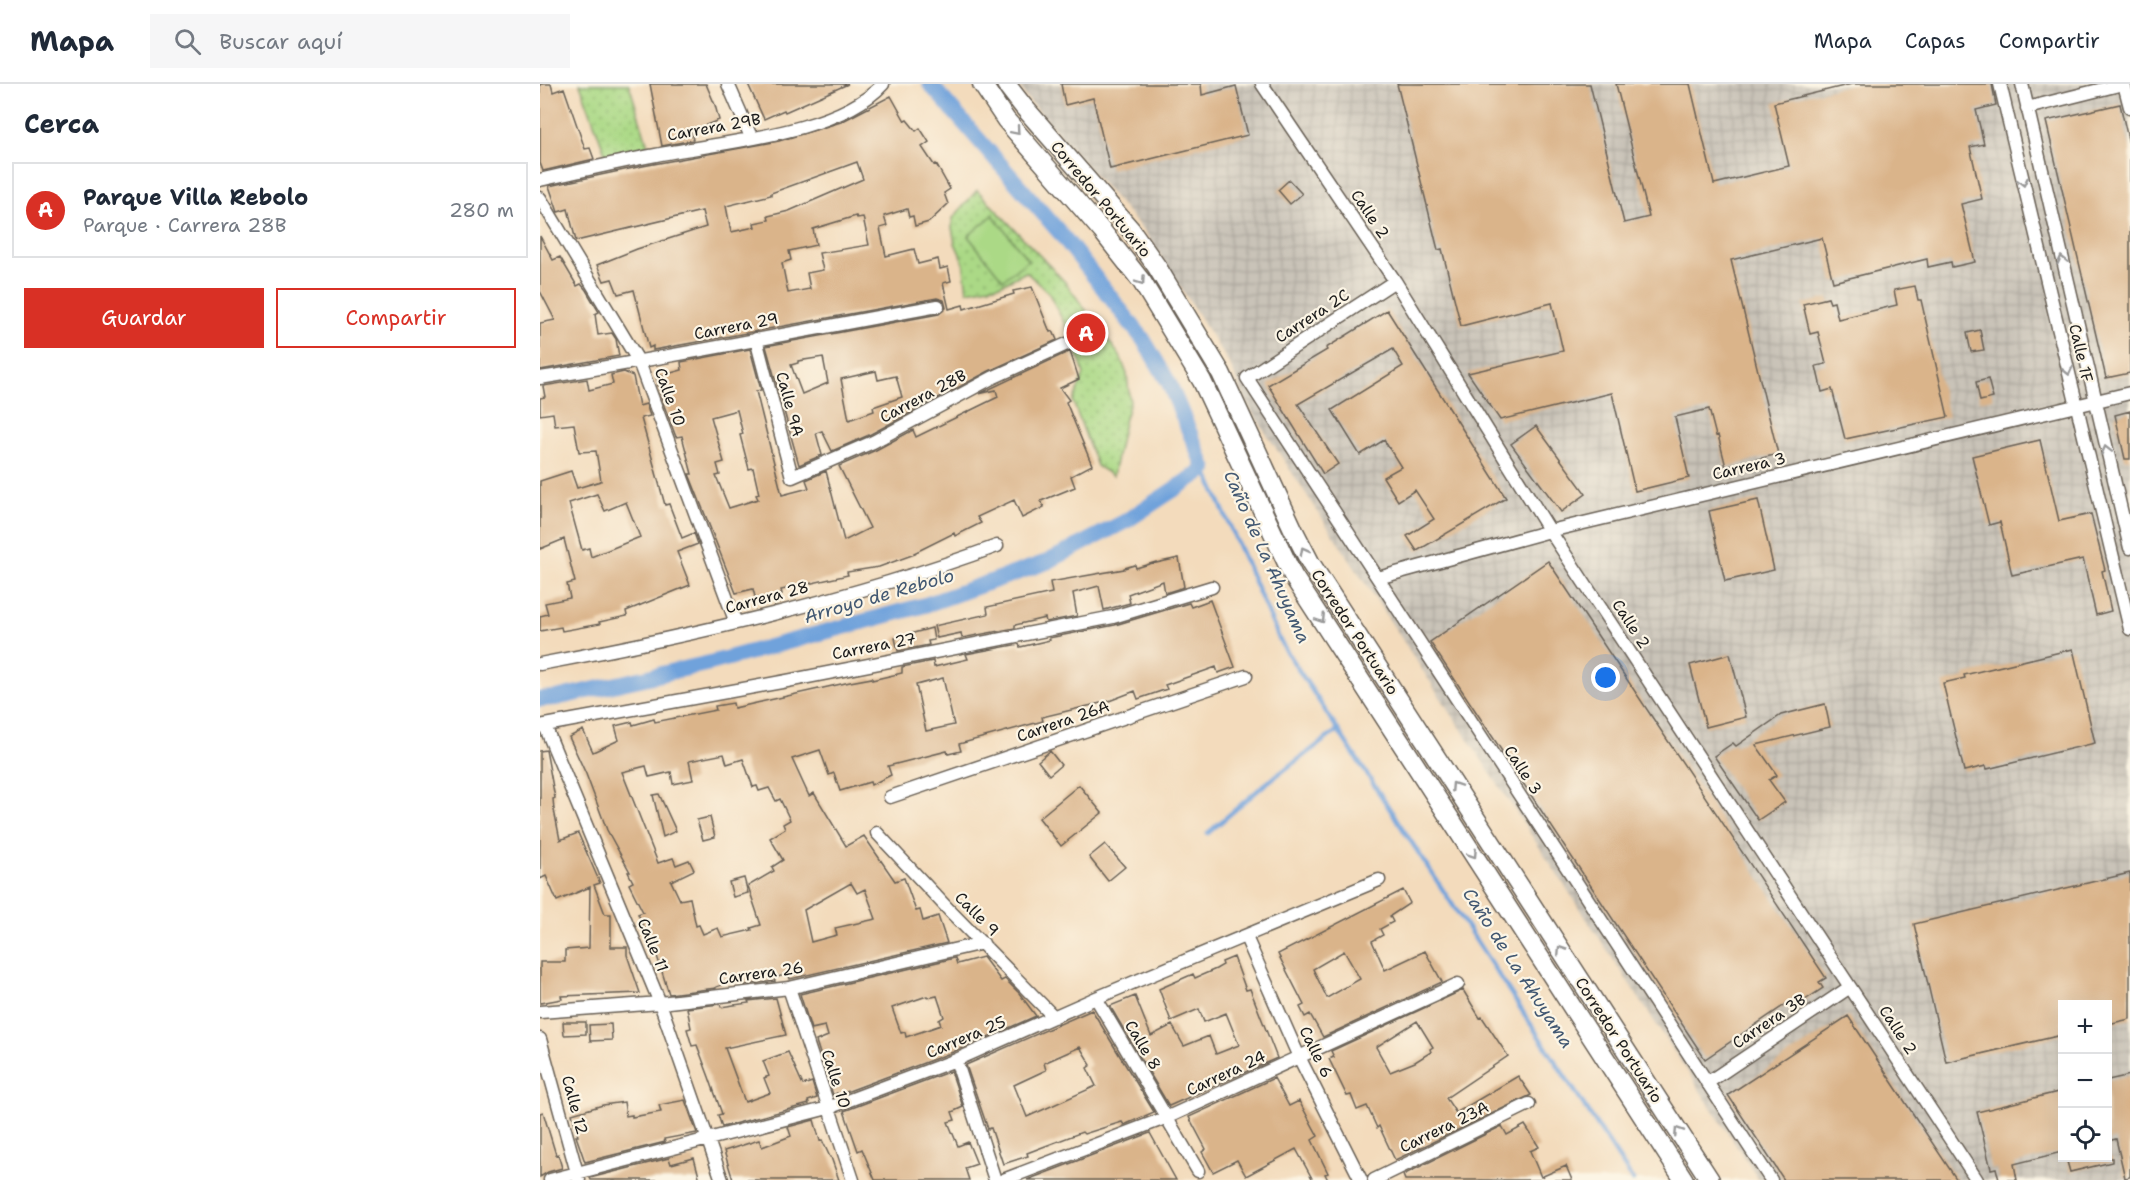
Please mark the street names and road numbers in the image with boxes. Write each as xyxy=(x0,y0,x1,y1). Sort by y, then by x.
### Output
street label: Carrera 29B xyxy=(666,108,762,146)
street label: Corredor Portuario xyxy=(1046,136,1156,262)
street label: Calle 2 xyxy=(1346,185,1394,243)
street label: Carrera 2C xyxy=(1271,284,1353,348)
street label: Carrera 29 xyxy=(692,308,780,344)
street label: Calle 1F xyxy=(2064,322,2098,384)
street label: Carrera 28B xyxy=(876,364,970,428)
street label: Calle 10 xyxy=(650,365,690,429)
street label: Calle 9A xyxy=(771,369,809,439)
street label: Carrera 3 xyxy=(1710,447,1788,485)
street label: Corredor Portuario xyxy=(1306,565,1404,699)
street label: Carrera 28 xyxy=(723,576,811,618)
street label: Calle 2 xyxy=(1607,595,1655,653)
street label: Carrera 27 xyxy=(830,628,918,664)
street label: Carrera 26A xyxy=(1014,695,1112,747)
street label: Calle 3 xyxy=(1499,741,1547,799)
street label: Calle 9 xyxy=(950,887,1004,941)
street label: Calle 11 xyxy=(633,915,673,975)
street label: Carrera 26 xyxy=(717,957,805,989)
street label: Corredor Portuario xyxy=(1570,973,1668,1107)
street label: Carrera 3B xyxy=(1728,989,1810,1053)
street label: Calle 2 xyxy=(1874,1001,1922,1059)
street label: Carrera 25 xyxy=(923,1011,1009,1063)
street label: Calle 8 xyxy=(1120,1016,1166,1074)
street label: Calle 6 xyxy=(1295,1023,1337,1081)
street label: Carrera 24 xyxy=(1183,1045,1269,1101)
street label: Calle 10 xyxy=(817,1047,855,1111)
street label: Calle 12 xyxy=(557,1073,593,1137)
street label: Carrera 23A xyxy=(1396,1096,1492,1158)

